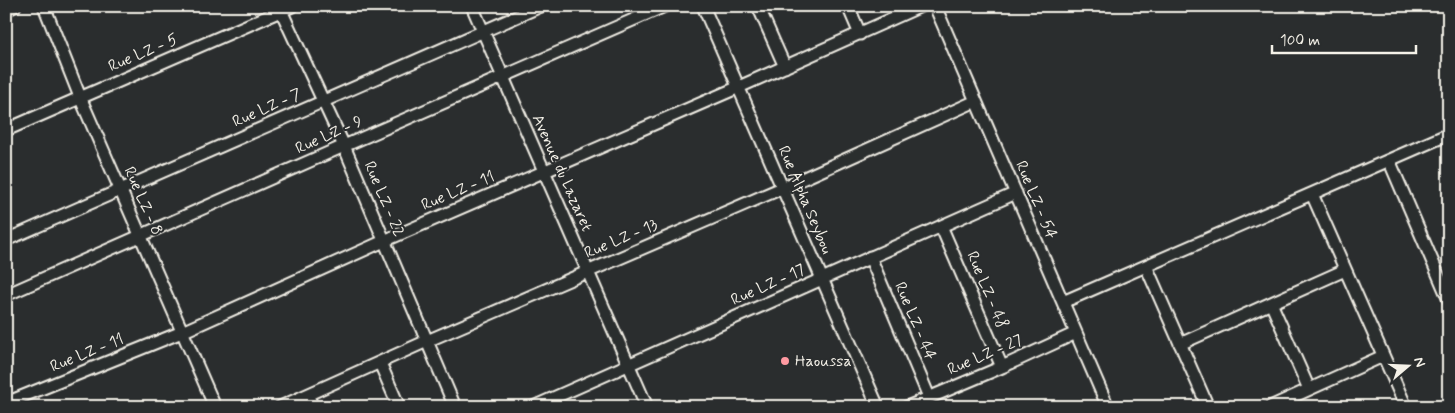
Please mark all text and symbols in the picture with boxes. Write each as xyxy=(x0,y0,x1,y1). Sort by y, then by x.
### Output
scale bar xyxy=(1272,22,1416,54)
street label: Rue LZ - 5 xyxy=(105,29,181,77)
text: 100 m xyxy=(1280,31,1320,51)
street label: Rue LZ - 7 xyxy=(229,83,305,133)
street label: Rue LZ - 9 xyxy=(292,111,366,159)
street label: Avenue du Lazaret xyxy=(527,111,597,235)
street label: Rue Alpha Seybou xyxy=(773,143,837,257)
street label: Rue LZ - 22 xyxy=(359,158,409,240)
street label: Rue LZ - 54 xyxy=(1010,158,1062,243)
street label: Rue LZ - 8 xyxy=(119,163,167,239)
street label: Rue LZ - 11 xyxy=(418,166,498,216)
street label: Rue LZ - 13 xyxy=(581,214,661,264)
street label: Rue LZ - 48 xyxy=(961,248,1013,332)
street label: Rue LZ - 17 xyxy=(728,259,808,311)
street label: Rue LZ - 44 xyxy=(889,279,941,363)
street label: Rue LZ - 11 xyxy=(47,329,127,377)
street label: Rue LZ - 27 xyxy=(944,330,1026,380)
north arrow xyxy=(1382,340,1432,390)
place label: Haoussa xyxy=(795,351,852,372)
marker: Haoussa xyxy=(779,355,791,367)
text: N xyxy=(1409,355,1429,369)

